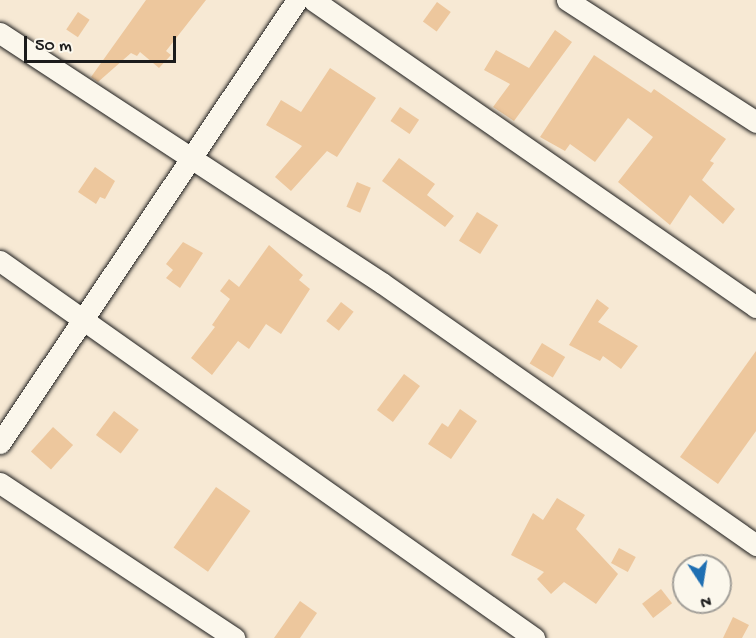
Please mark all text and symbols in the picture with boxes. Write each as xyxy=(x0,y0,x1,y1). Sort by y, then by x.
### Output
scale bar xyxy=(27,24,178,62)
text: 50 m xyxy=(35,36,72,57)
north arrow xyxy=(672,554,732,614)
text: N xyxy=(698,590,713,611)

